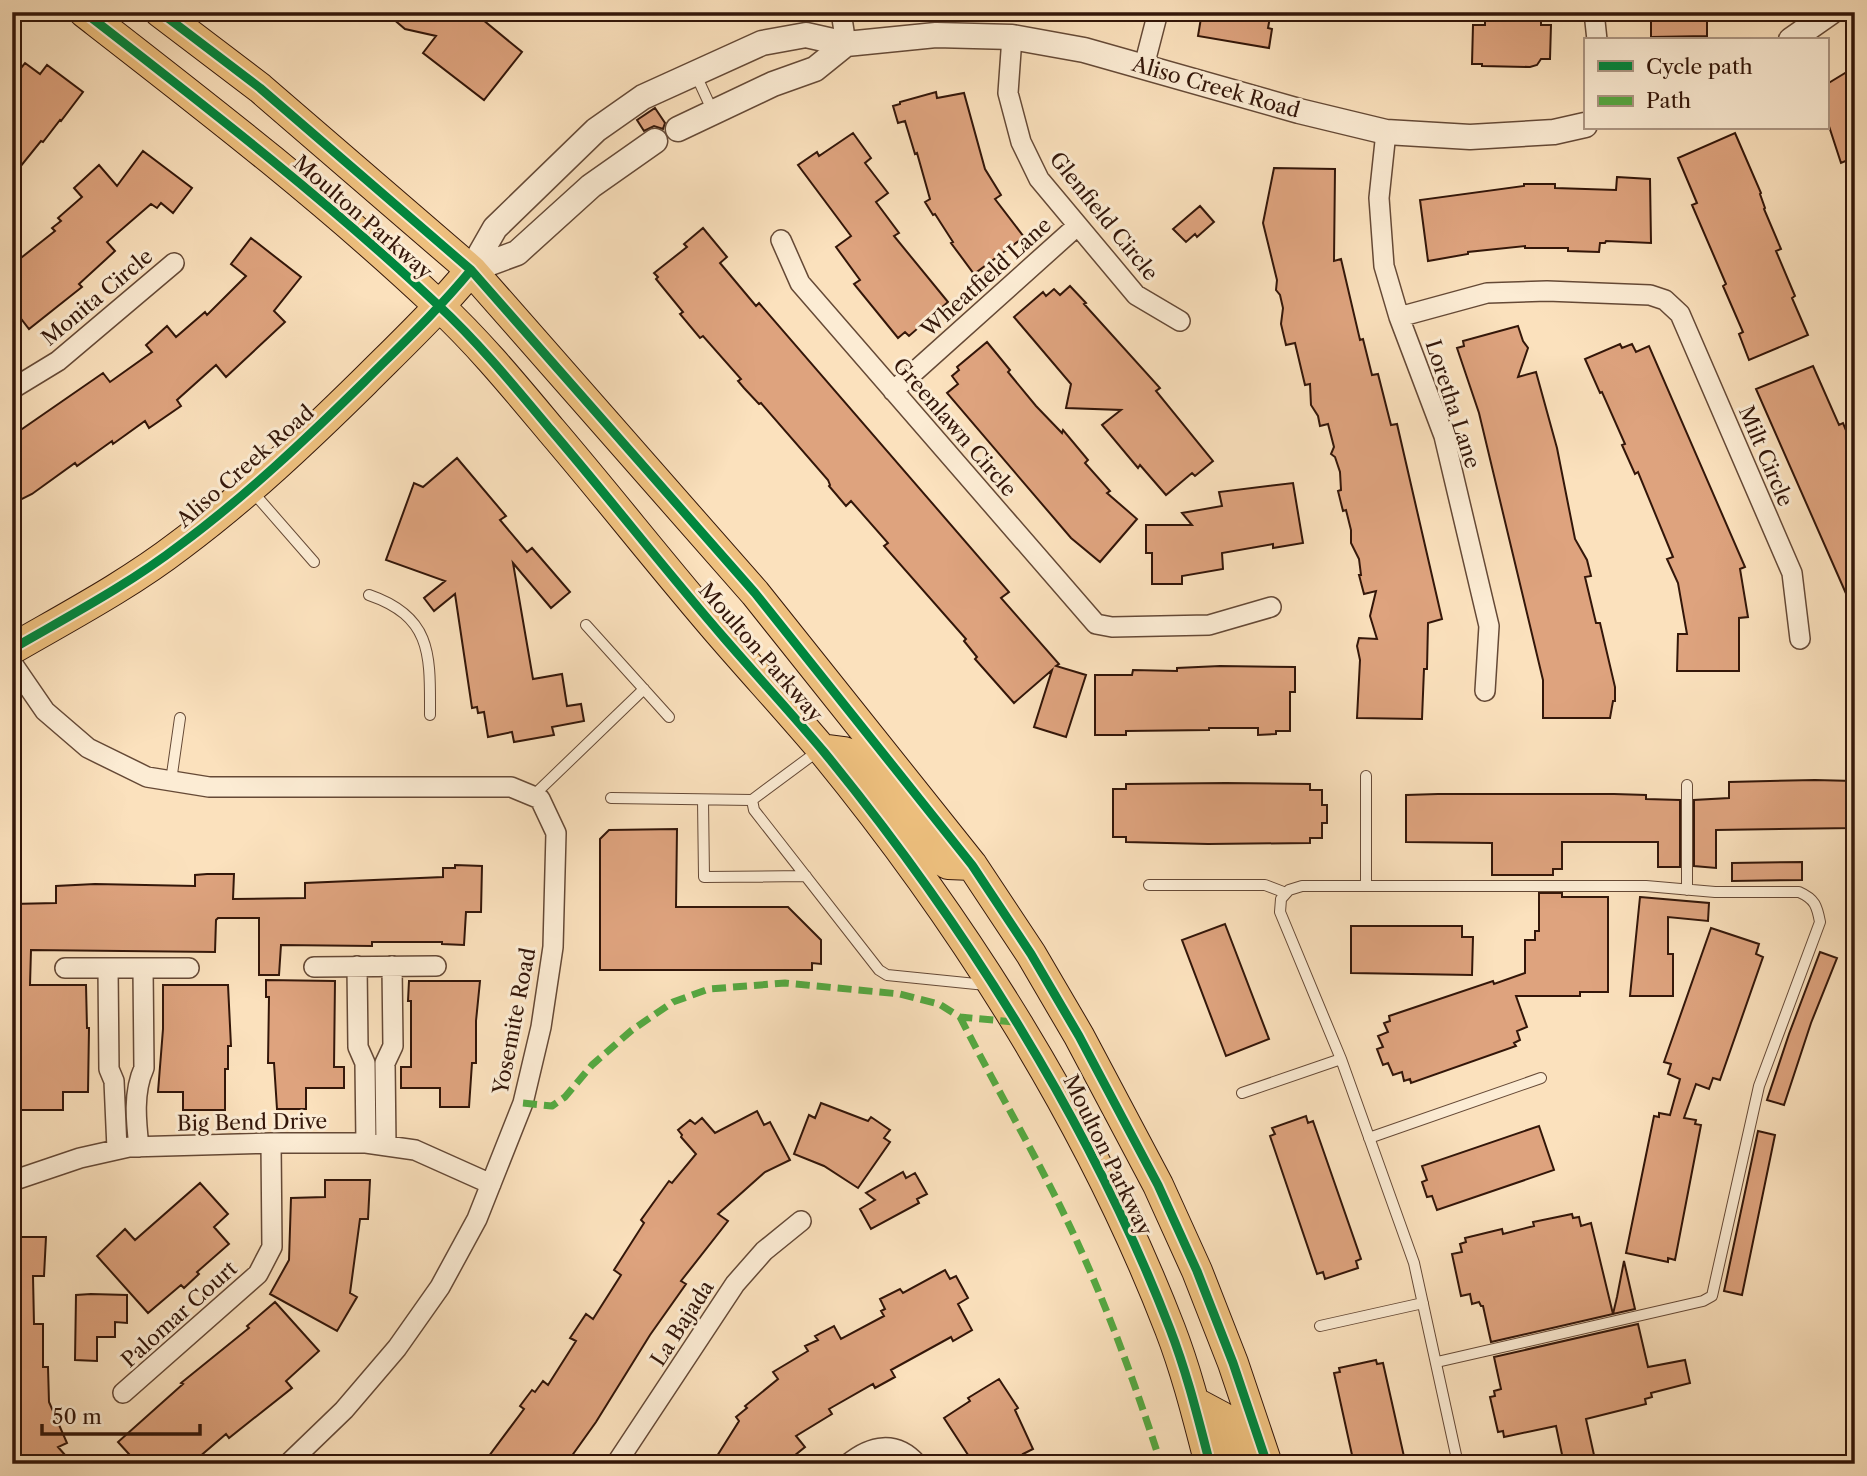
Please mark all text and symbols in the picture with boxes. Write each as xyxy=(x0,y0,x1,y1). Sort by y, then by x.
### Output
legend xyxy=(1584,38,1828,130)
street label: Aliso Creek Road xyxy=(1128,51,1303,123)
text: Cycle path xyxy=(1646,54,1753,79)
text: Path xyxy=(1646,88,1691,113)
street label: Glenfield Circle xyxy=(1045,147,1163,285)
street label: Moulton Parkway xyxy=(288,150,438,284)
street label: Wheatfield Lane xyxy=(915,212,1056,343)
street label: Monita Circle xyxy=(36,243,158,351)
street label: Loretha Lane xyxy=(1420,337,1486,471)
street label: Greenlawn Circle xyxy=(888,353,1022,501)
street label: Aliso Creek Road xyxy=(171,400,319,533)
street label: Milt Circle xyxy=(1734,402,1798,510)
street label: Moulton Parkway xyxy=(694,577,828,727)
street label: Yosemite Road xyxy=(487,945,541,1097)
street label: Moulton Parkway xyxy=(1058,1070,1158,1240)
street label: Big Bend Drive xyxy=(177,1108,327,1136)
street label: Palomar Court xyxy=(116,1255,242,1372)
street label: La Bajada xyxy=(645,1275,719,1370)
scale bar xyxy=(42,1392,200,1436)
text: 50 m xyxy=(52,1404,102,1429)

